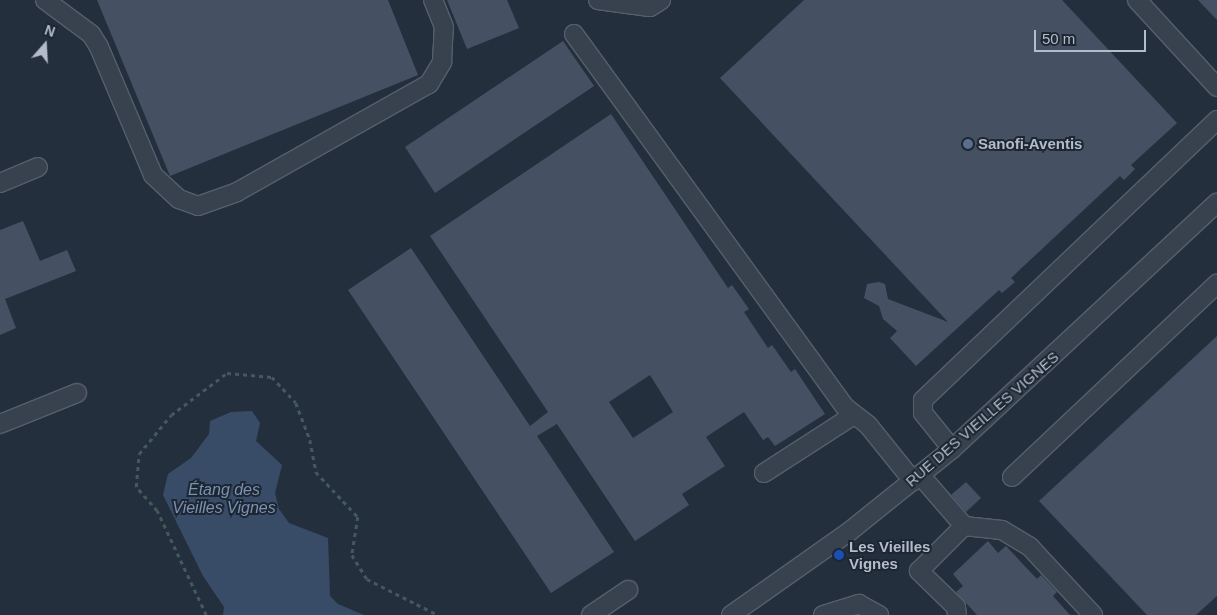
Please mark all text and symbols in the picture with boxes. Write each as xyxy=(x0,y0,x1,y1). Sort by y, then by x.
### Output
north arrow xyxy=(20,20,70,70)
scale bar xyxy=(1037,20,1150,52)
text: N xyxy=(42,22,57,40)
text: 50 m xyxy=(1042,30,1075,47)
place label: Sanofi-Aventis xyxy=(978,135,1082,153)
marker: Sanofi-Aventis xyxy=(962,138,974,150)
street label: RUE DES VIEILLES VIGNES xyxy=(902,348,1062,490)
water label: Étang des Vieilles Vignes xyxy=(172,480,276,518)
place label: Les Vieilles Vignes xyxy=(849,537,930,572)
marker: Les Vieilles Vignes xyxy=(833,549,845,561)

